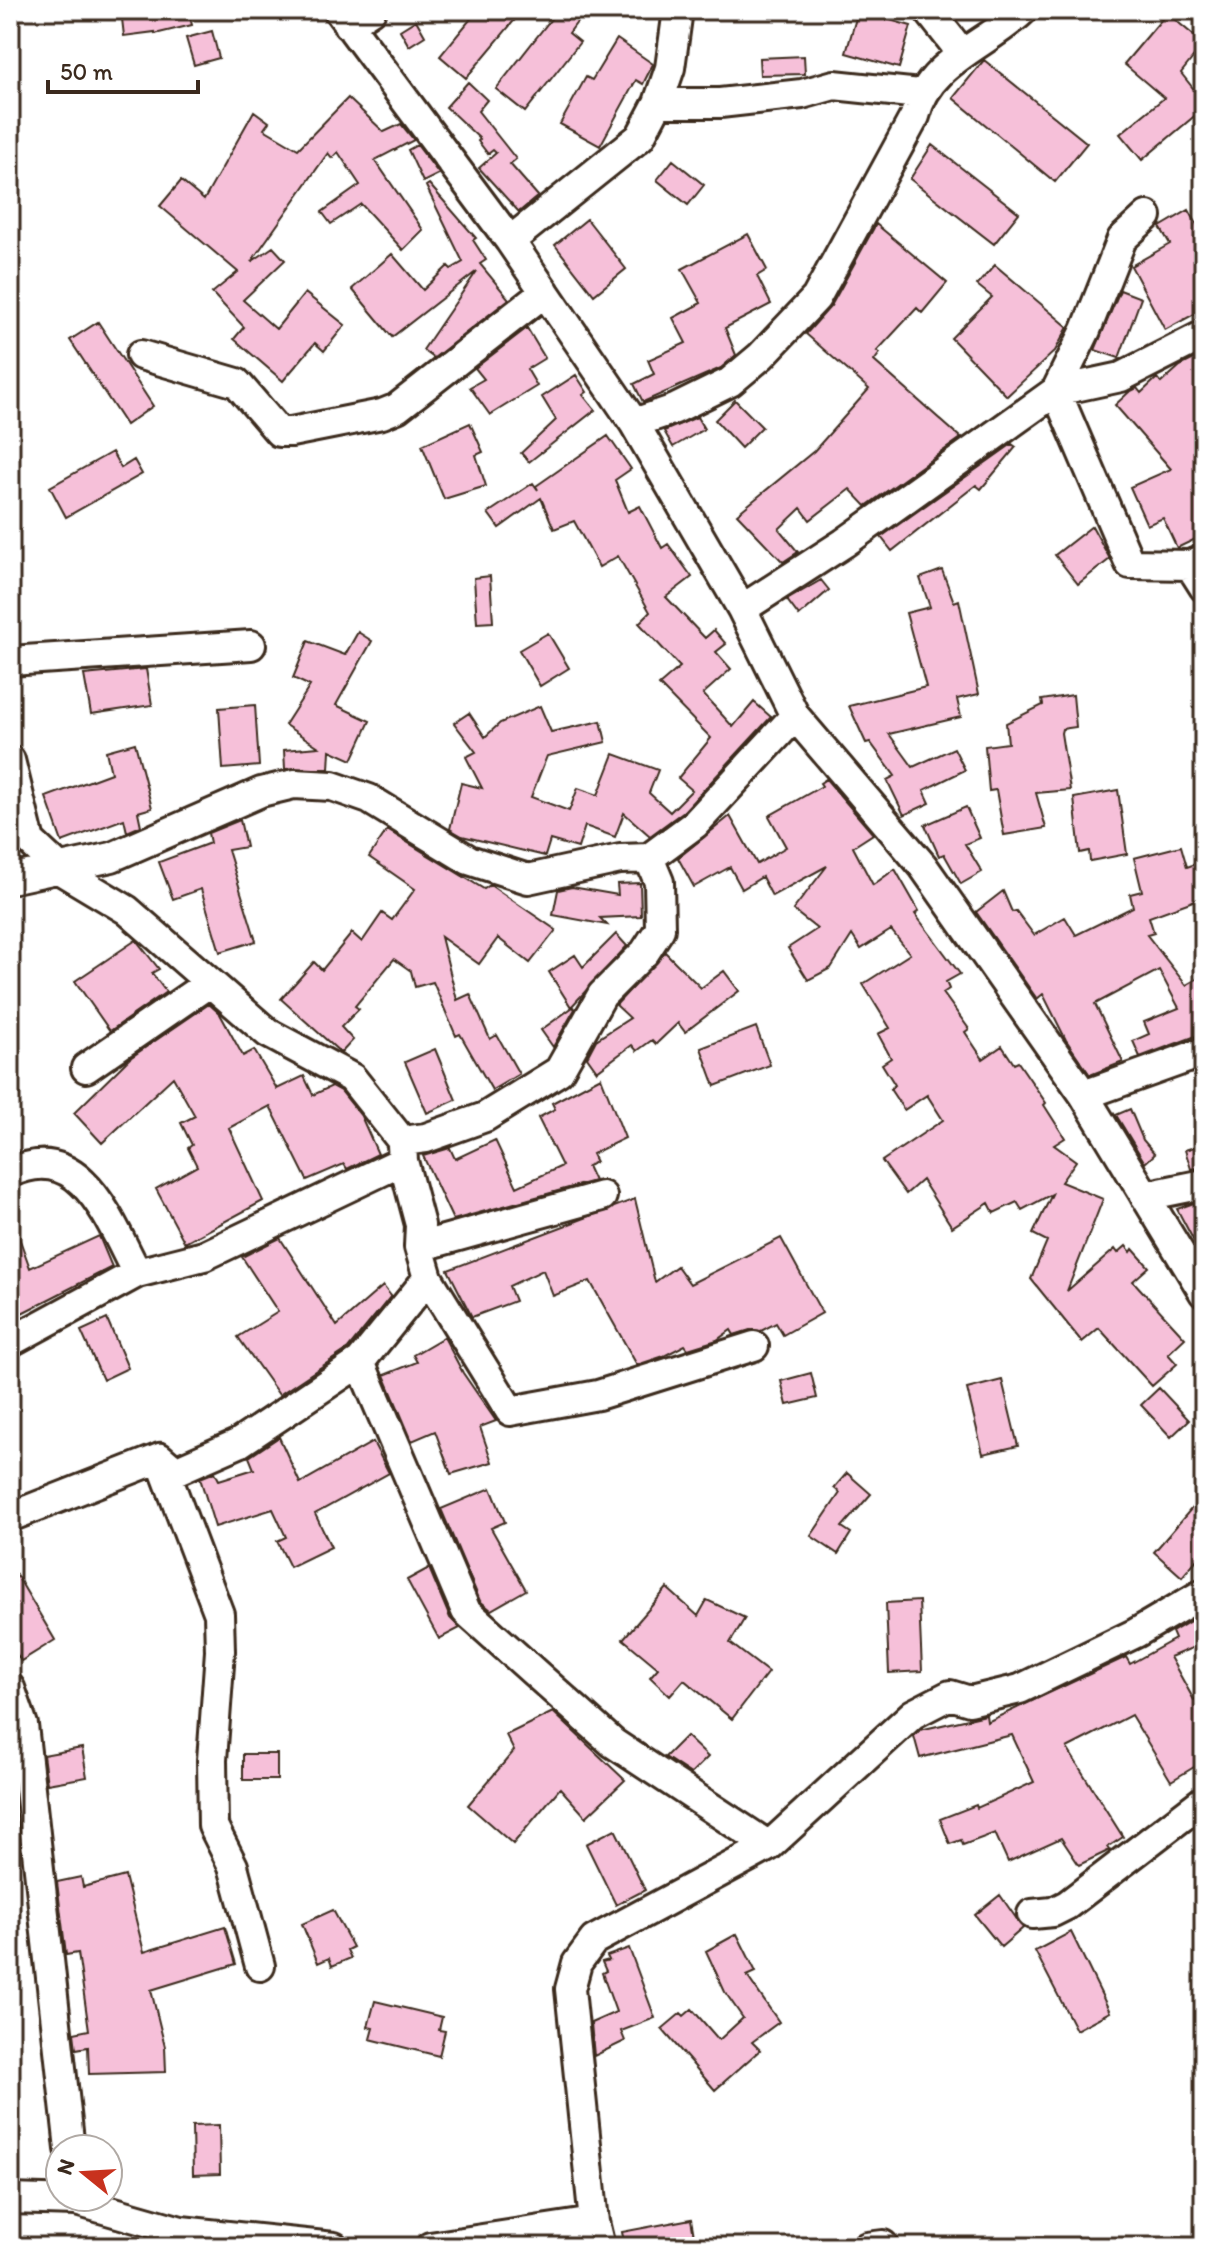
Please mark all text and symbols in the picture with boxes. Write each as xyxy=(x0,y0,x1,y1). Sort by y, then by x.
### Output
scale bar xyxy=(48,44,198,94)
text: 50 m xyxy=(60,57,113,86)
north arrow xyxy=(44,2133,124,2213)
text: N xyxy=(50,2156,81,2178)

